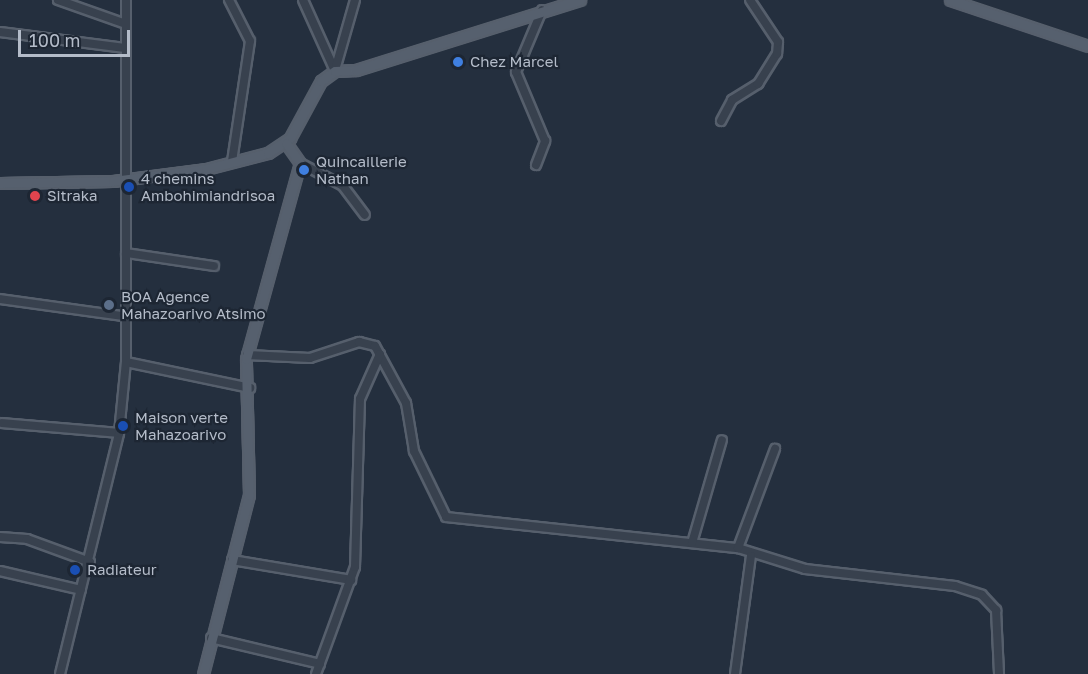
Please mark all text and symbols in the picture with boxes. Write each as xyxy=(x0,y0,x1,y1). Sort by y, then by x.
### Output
scale bar xyxy=(21,18,134,56)
text: 100 m xyxy=(29,29,80,51)
place label: Chez Marcel xyxy=(470,53,558,71)
marker: Chez Marcel xyxy=(451,55,465,69)
place label: Quincaillerie Nathan xyxy=(316,152,407,187)
marker: Quincaillerie Nathan xyxy=(297,163,311,177)
place label: 4 chemins Ambohimiandrisoa xyxy=(141,169,275,204)
marker: 4 chemins Ambohimiandrisoa xyxy=(122,180,136,194)
place label: Sitraka xyxy=(47,187,98,205)
marker: Sitraka xyxy=(28,189,42,203)
place label: BOA Agence Mahazoarivo Atsimo xyxy=(121,287,266,322)
marker: BOA Agence Mahazoarivo Atsimo xyxy=(102,298,116,312)
place label: Maison verte Mahazoarivo xyxy=(135,408,228,443)
marker: Maison verte Mahazoarivo xyxy=(116,419,130,433)
place label: Radiateur xyxy=(87,561,157,579)
marker: Radiateur xyxy=(68,563,82,577)

